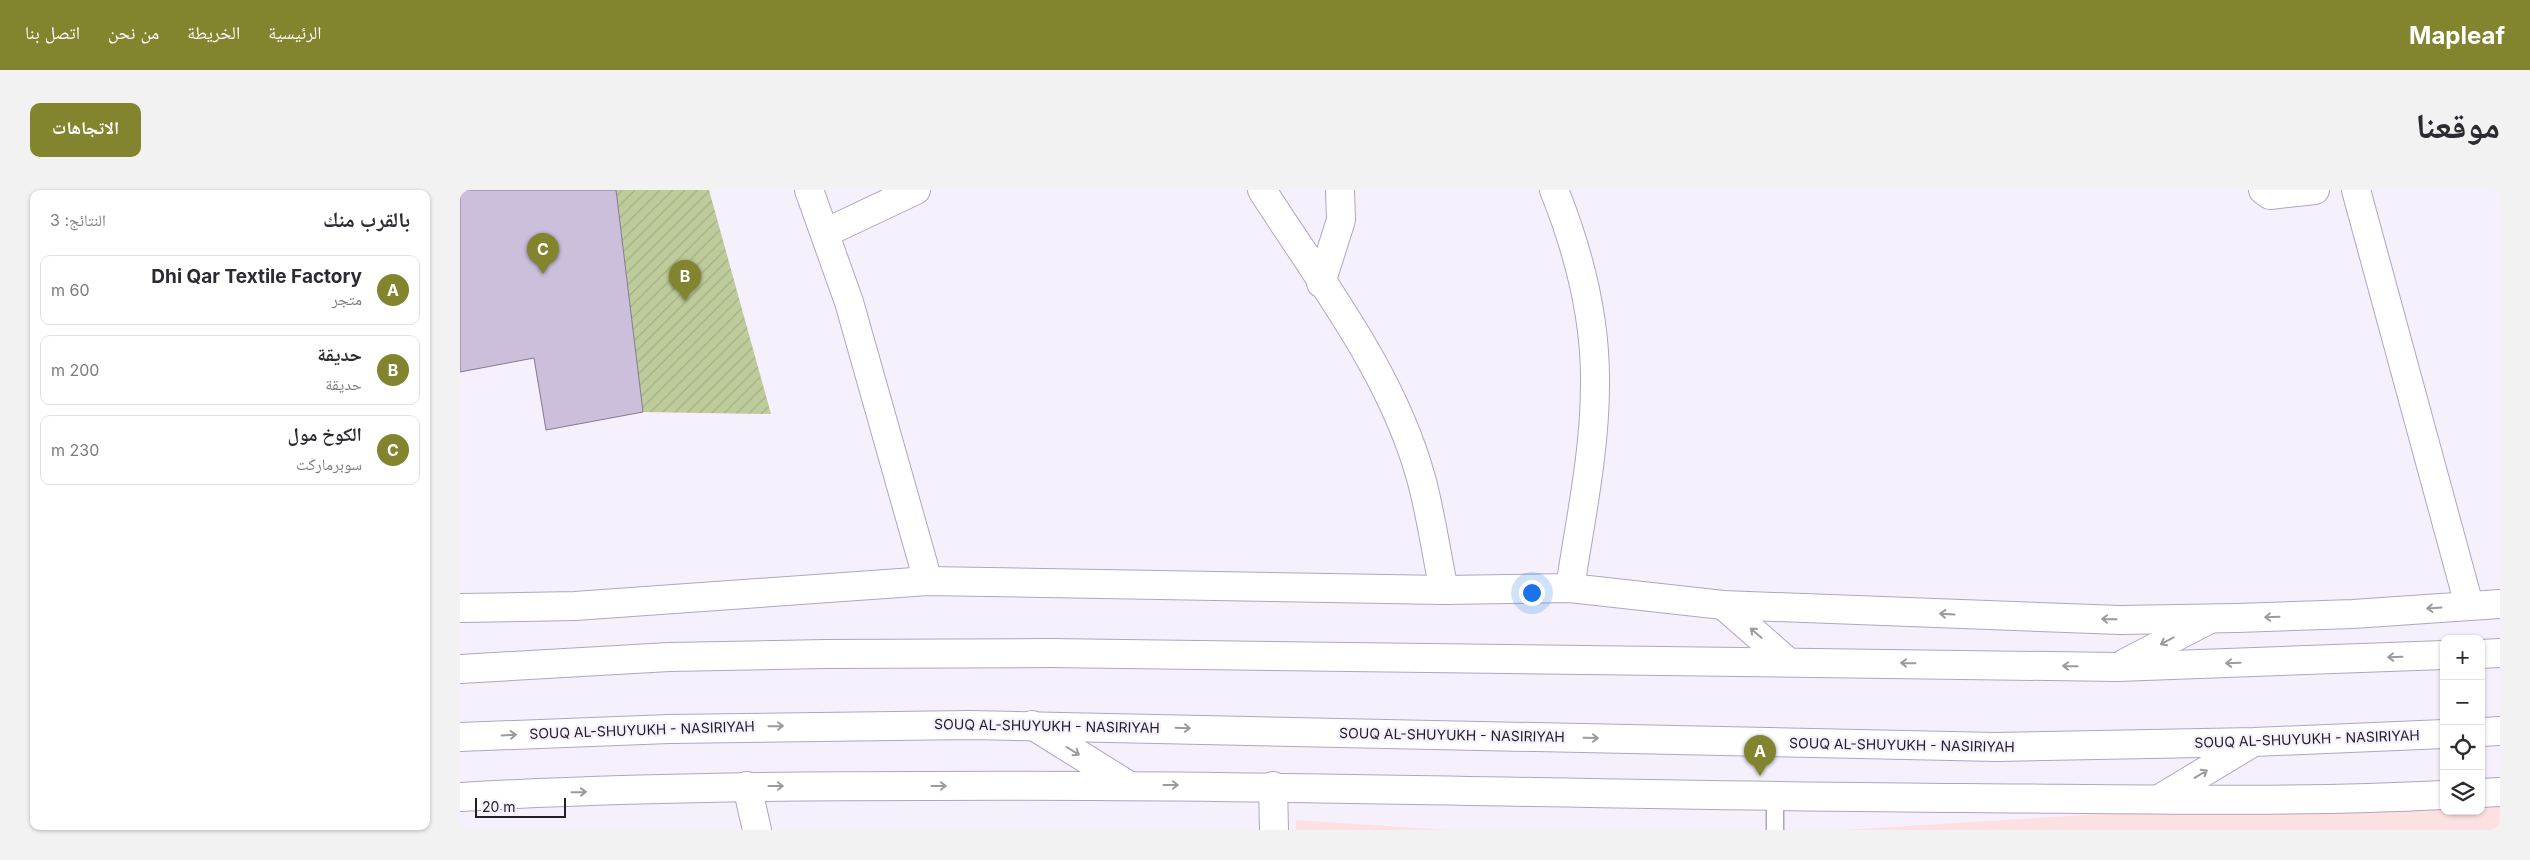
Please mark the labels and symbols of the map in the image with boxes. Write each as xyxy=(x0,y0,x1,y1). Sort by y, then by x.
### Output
pin: C xyxy=(527,233,559,274)
pin: B xyxy=(669,260,701,301)
your location xyxy=(1519,580,1545,606)
one-way arrow xyxy=(2426,603,2442,613)
one-way arrow xyxy=(1939,609,1955,618)
one-way arrow xyxy=(2264,612,2280,622)
one-way arrow xyxy=(2101,614,2118,624)
one-way arrow xyxy=(1749,628,1762,639)
one-way arrow xyxy=(2160,637,2175,646)
one-way arrow xyxy=(2387,652,2404,662)
one-way arrow xyxy=(2225,658,2241,667)
one-way arrow xyxy=(1900,659,1916,668)
one-way arrow xyxy=(2062,661,2078,671)
street label: SOUQ AL-SHUYUKH - NASIRIYAH xyxy=(934,715,1160,736)
street label: SOUQ AL-SHUYUKH - NASIRIYAH xyxy=(529,717,755,742)
one-way arrow xyxy=(768,722,784,731)
one-way arrow xyxy=(1175,723,1191,733)
street label: SOUQ AL-SHUYUKH - NASIRIYAH xyxy=(1339,724,1565,745)
street label: SOUQ AL-SHUYUKH - NASIRIYAH xyxy=(2194,726,2420,751)
one-way arrow xyxy=(500,730,516,739)
one-way arrow xyxy=(1582,733,1599,743)
street label: SOUQ AL-SHUYUKH - NASIRIYAH xyxy=(1789,734,2015,755)
pin: A xyxy=(1744,735,1776,776)
one-way arrow xyxy=(1066,746,1080,756)
one-way arrow xyxy=(2194,769,2208,779)
one-way arrow xyxy=(1162,780,1179,790)
one-way arrow xyxy=(768,781,784,791)
one-way arrow xyxy=(930,781,946,791)
one-way arrow xyxy=(570,787,586,796)
scale bar xyxy=(475,795,566,818)

